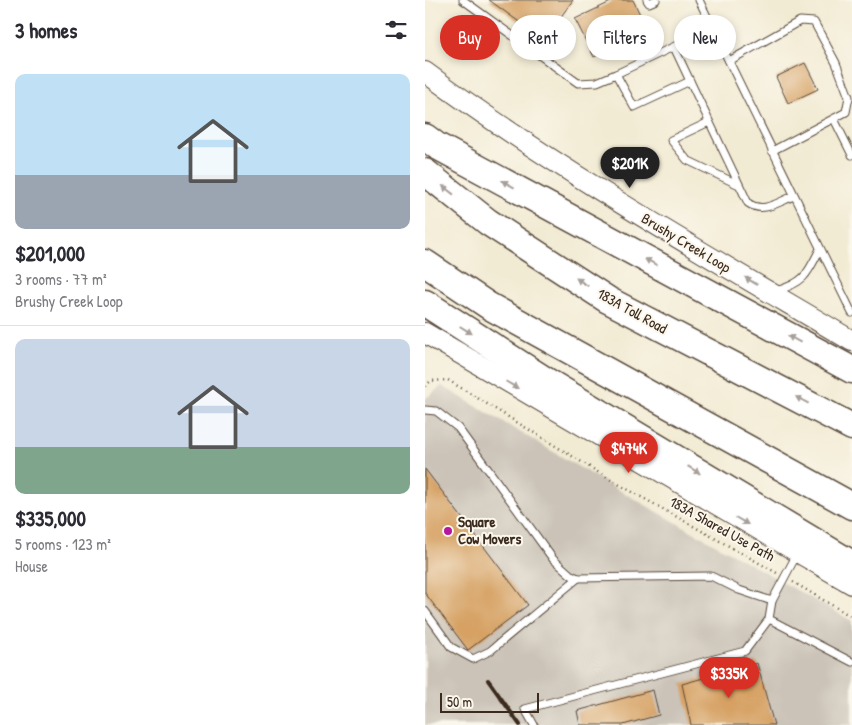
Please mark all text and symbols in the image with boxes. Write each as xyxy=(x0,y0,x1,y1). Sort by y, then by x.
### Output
chip: Buy xyxy=(440,15,500,60)
chip: Rent xyxy=(510,15,576,60)
chip: Filters xyxy=(586,15,664,60)
chip: New xyxy=(674,15,736,60)
text: 3 homes xyxy=(15,16,77,45)
icon: filters xyxy=(382,16,410,44)
icon: home xyxy=(168,106,258,196)
pin: $201K xyxy=(595,146,665,189)
text: $201K xyxy=(612,152,648,174)
one-way arrow xyxy=(501,180,514,189)
one-way arrow xyxy=(441,185,455,195)
street label: Brushy Creek Loop xyxy=(638,208,735,278)
text: $201,000 xyxy=(15,239,85,268)
one-way arrow xyxy=(643,258,658,266)
text: 3 rooms · 77 m² xyxy=(15,268,107,290)
one-way arrow xyxy=(745,277,758,286)
one-way arrow xyxy=(575,278,588,287)
street label: 183A Toll Road xyxy=(593,283,671,338)
text: Brushy Creek Loop xyxy=(15,290,123,312)
one-way arrow xyxy=(459,326,472,335)
one-way arrow xyxy=(786,335,801,343)
icon: home xyxy=(168,372,258,462)
one-way arrow xyxy=(505,381,518,390)
one-way arrow xyxy=(795,396,809,405)
pin: $474K xyxy=(594,432,664,474)
text: $474K xyxy=(611,437,647,459)
one-way arrow xyxy=(688,465,701,474)
street label: 183A Shared Use Path xyxy=(666,491,779,566)
text: $335,000 xyxy=(15,504,86,533)
place label: Square Cow Movers xyxy=(458,511,521,549)
one-way arrow xyxy=(736,516,749,525)
marker: Square Cow Movers xyxy=(442,525,454,537)
text: 5 rooms · 123 m² xyxy=(15,533,111,555)
text: House xyxy=(15,555,48,577)
pin: $335K xyxy=(694,656,764,699)
text: $335K xyxy=(710,662,748,684)
scale bar xyxy=(440,690,539,713)
text: 50 m xyxy=(447,692,472,711)

